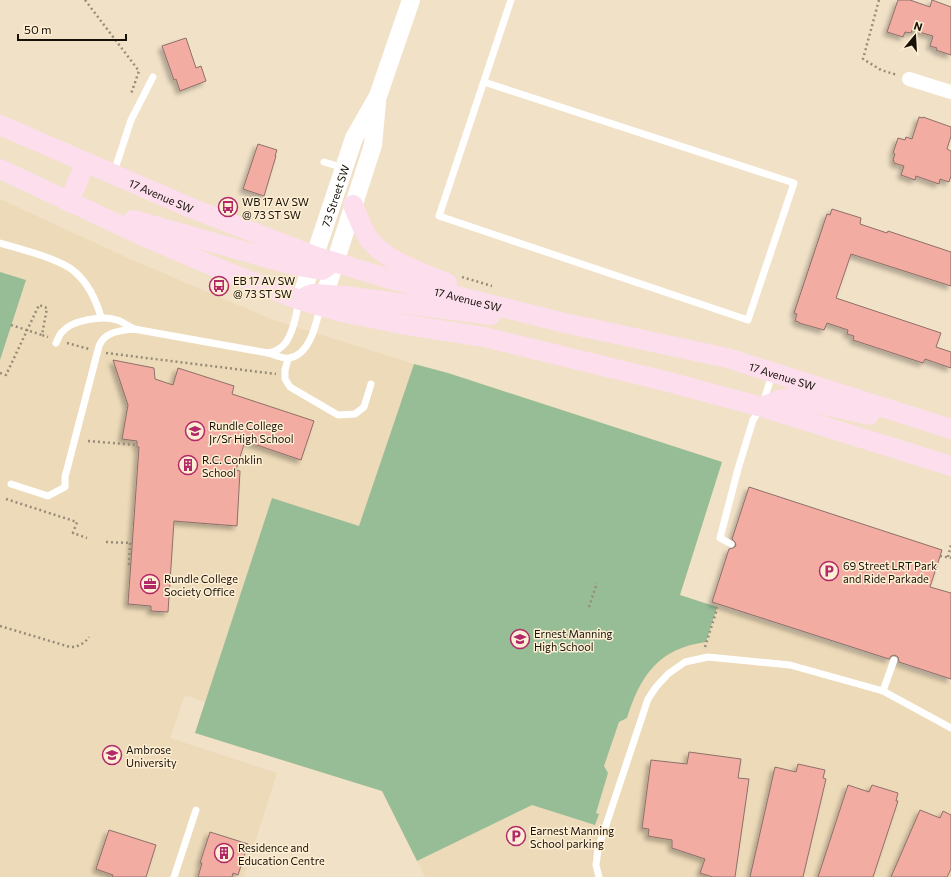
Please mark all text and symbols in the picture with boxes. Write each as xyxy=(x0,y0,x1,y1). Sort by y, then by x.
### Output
scale bar xyxy=(18,16,126,42)
north arrow xyxy=(895,16,935,56)
text: N xyxy=(912,19,924,33)
text: 50 m xyxy=(24,22,52,36)
street label: 73 Street SW xyxy=(318,163,351,228)
street label: 17 Avenue SW xyxy=(127,175,196,215)
place label: WB 17 AV SW @ 73 ST SW xyxy=(242,195,309,221)
bus stop icon: WB 17 AV SW @ 73 ST SW xyxy=(217,196,239,218)
place label: EB 17 AV SW @ 73 ST SW xyxy=(233,274,295,300)
bus stop icon: EB 17 AV SW @ 73 ST SW xyxy=(208,275,230,297)
street label: 17 Avenue SW xyxy=(433,284,503,313)
street label: 17 Avenue SW xyxy=(748,359,817,392)
place label: Rundle College Jr/Sr High School xyxy=(209,419,294,446)
school or university icon: Rundle College Jr/Sr High School xyxy=(184,420,206,442)
place label: R.C. Conklin School xyxy=(202,453,262,479)
building icon: R.C. Conklin School xyxy=(177,454,199,476)
place label: 69 Street LRT Park and Ride Parkade xyxy=(843,559,937,585)
parking icon: 69 Street LRT Park and Ride Parkade xyxy=(818,560,840,582)
place label: Rundle College Society Office xyxy=(164,572,238,598)
office icon: Rundle College Society Office xyxy=(139,573,161,595)
place label: Ernest Manning High School xyxy=(534,627,613,653)
school or university icon: Ernest Manning High School xyxy=(509,628,531,650)
place label: Ambrose University xyxy=(126,743,177,769)
school or university icon: Ambrose University xyxy=(101,744,123,766)
place label: Earnest Manning School parking xyxy=(530,824,614,850)
parking icon: Earnest Manning School parking xyxy=(505,825,527,847)
place label: Residence and Education Centre xyxy=(238,841,325,867)
building icon: Residence and Education Centre xyxy=(213,842,235,864)

